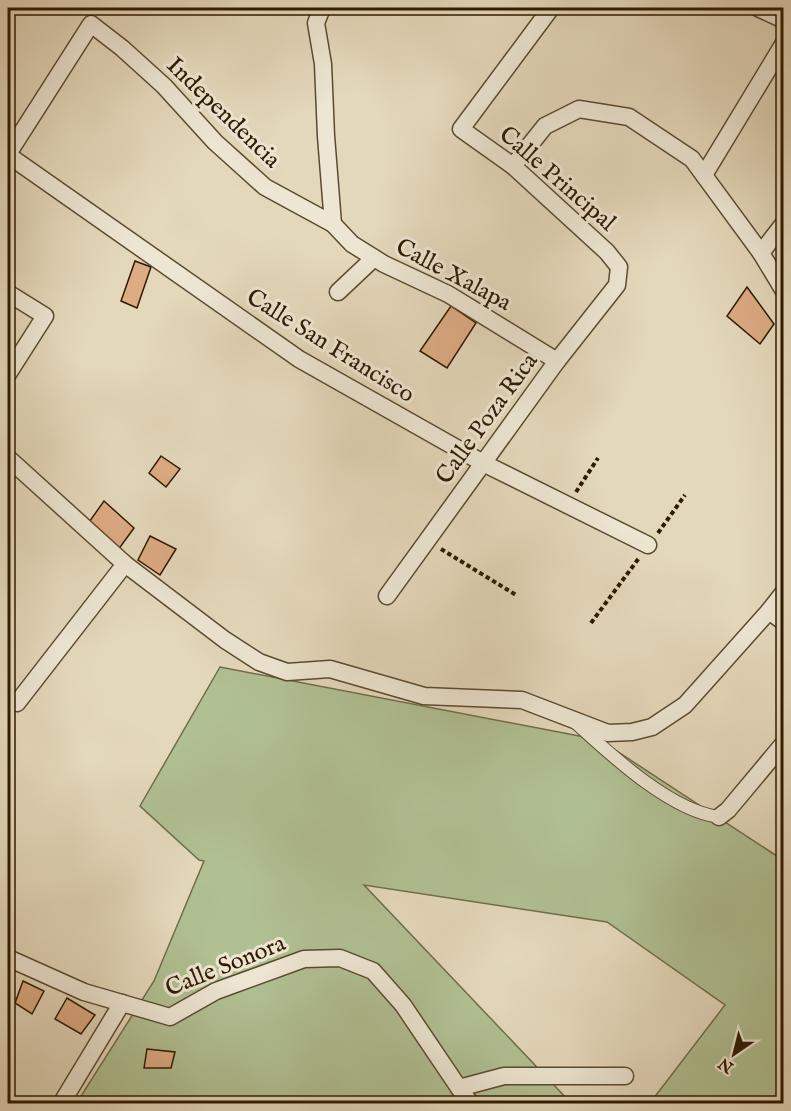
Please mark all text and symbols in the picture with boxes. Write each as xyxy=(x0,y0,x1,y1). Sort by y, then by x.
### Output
street label: Independencia xyxy=(159,51,287,176)
street label: Calle Principal xyxy=(492,120,622,239)
street label: Calle Xalapa xyxy=(390,232,517,319)
street label: Calle San Francisco xyxy=(240,282,420,411)
street label: Calle Poza Rica xyxy=(429,347,546,491)
street label: Calle Sonora xyxy=(161,928,291,1005)
north arrow xyxy=(704,1024,764,1084)
text: N xyxy=(715,1052,739,1077)

